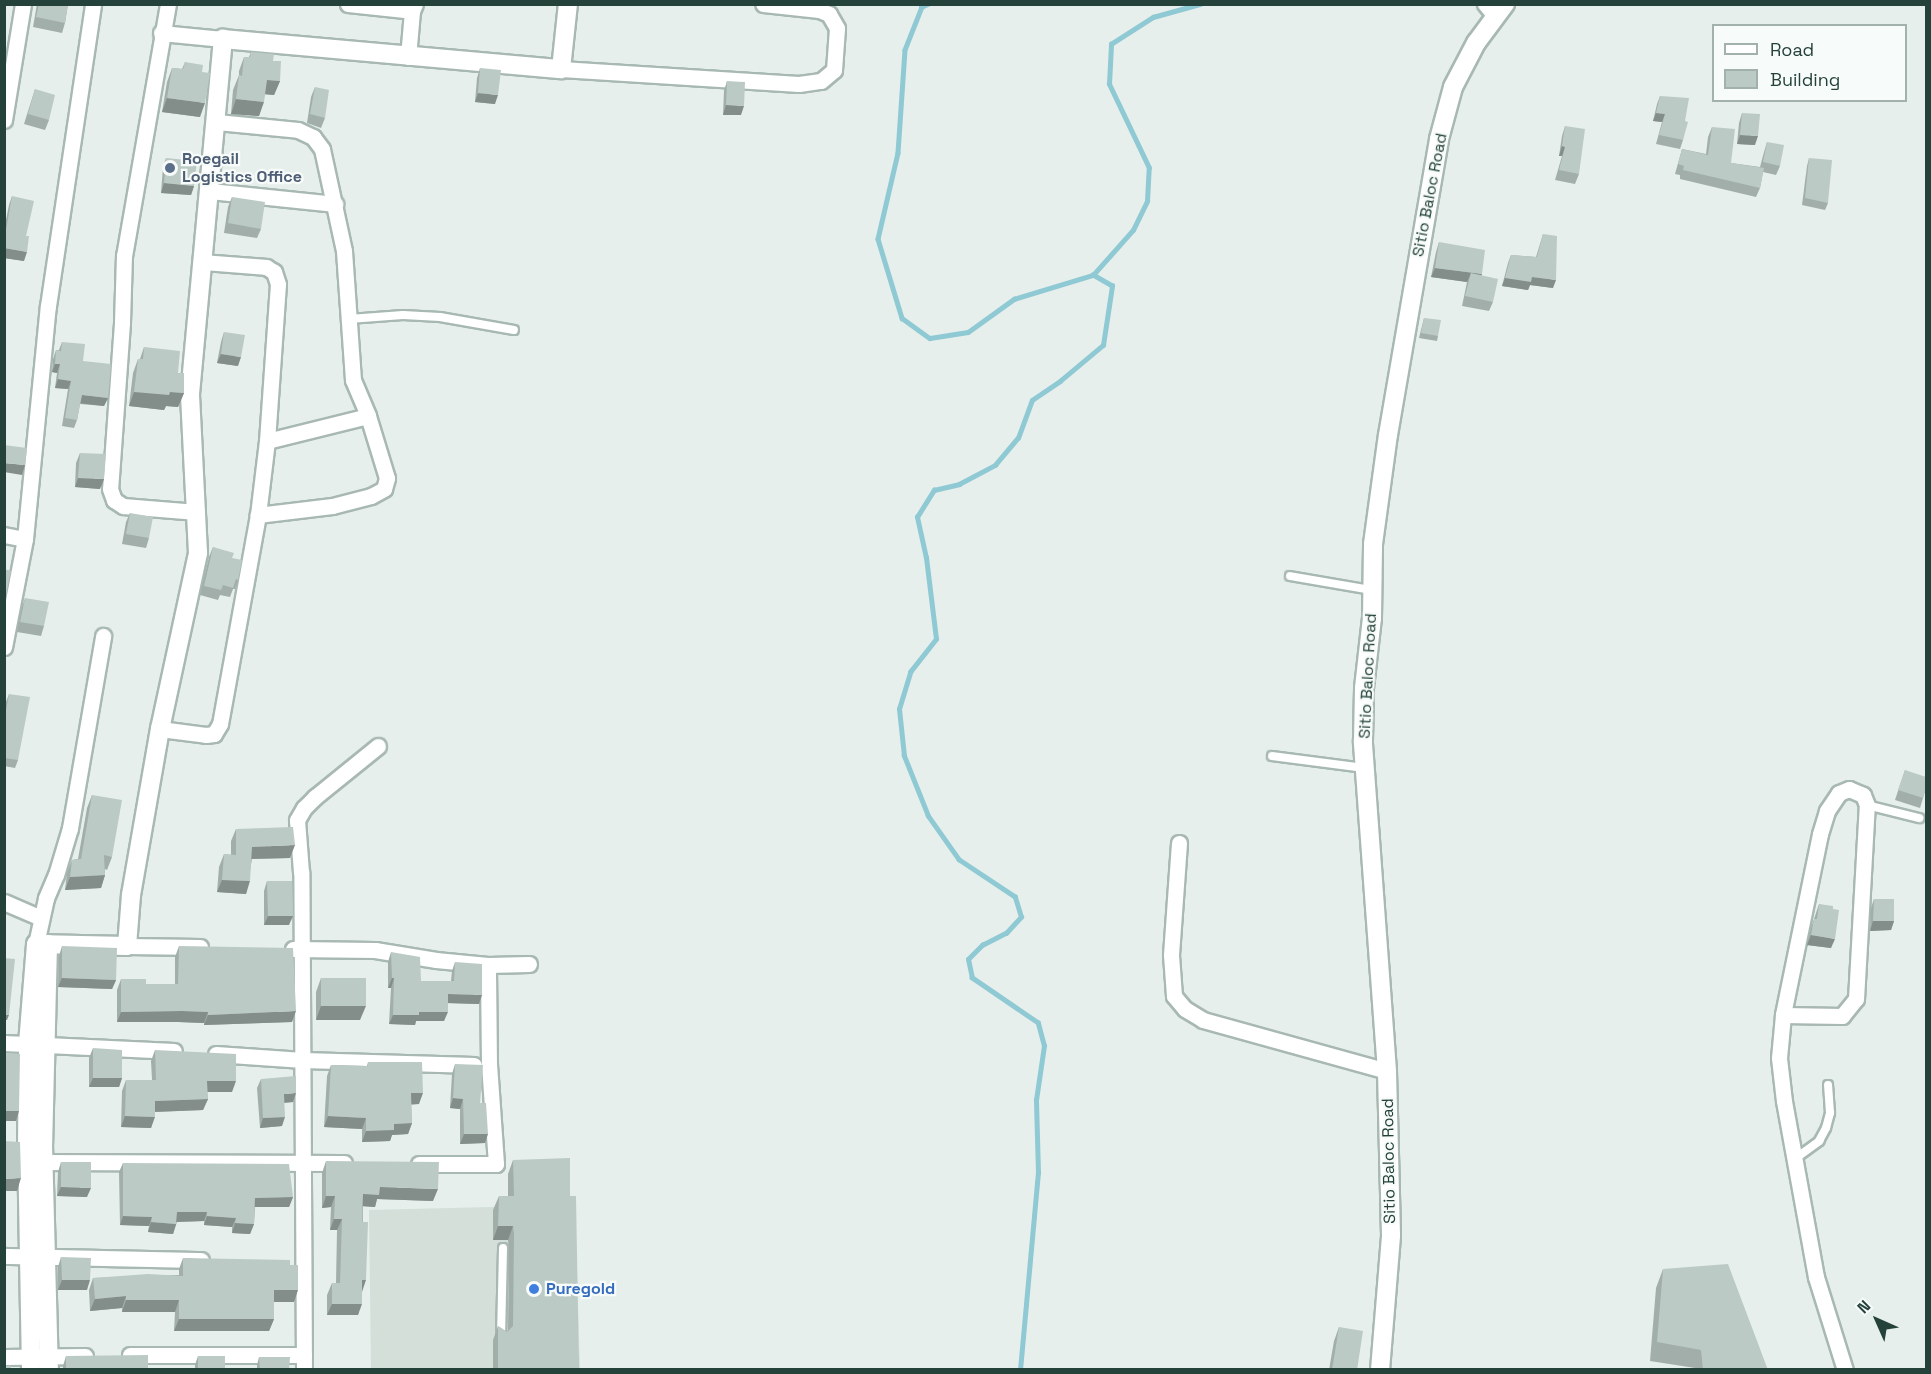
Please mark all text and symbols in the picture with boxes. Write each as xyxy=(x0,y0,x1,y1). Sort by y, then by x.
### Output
legend xyxy=(1712,24,1907,102)
text: Road xyxy=(1770,38,1814,61)
text: Building xyxy=(1770,68,1840,91)
street label: Sitio Baloc Road xyxy=(1409,132,1451,258)
place label: Roegail Logistics Office xyxy=(182,149,302,187)
marker: Roegail Logistics Office xyxy=(163,161,177,175)
street label: Sitio Baloc Road xyxy=(1355,613,1381,739)
street label: Sitio Baloc Road xyxy=(1378,1098,1400,1224)
place label: Puregold xyxy=(546,1279,615,1299)
marker: Puregold xyxy=(527,1282,541,1296)
north arrow xyxy=(1847,1290,1907,1350)
text: N xyxy=(1853,1296,1875,1318)

